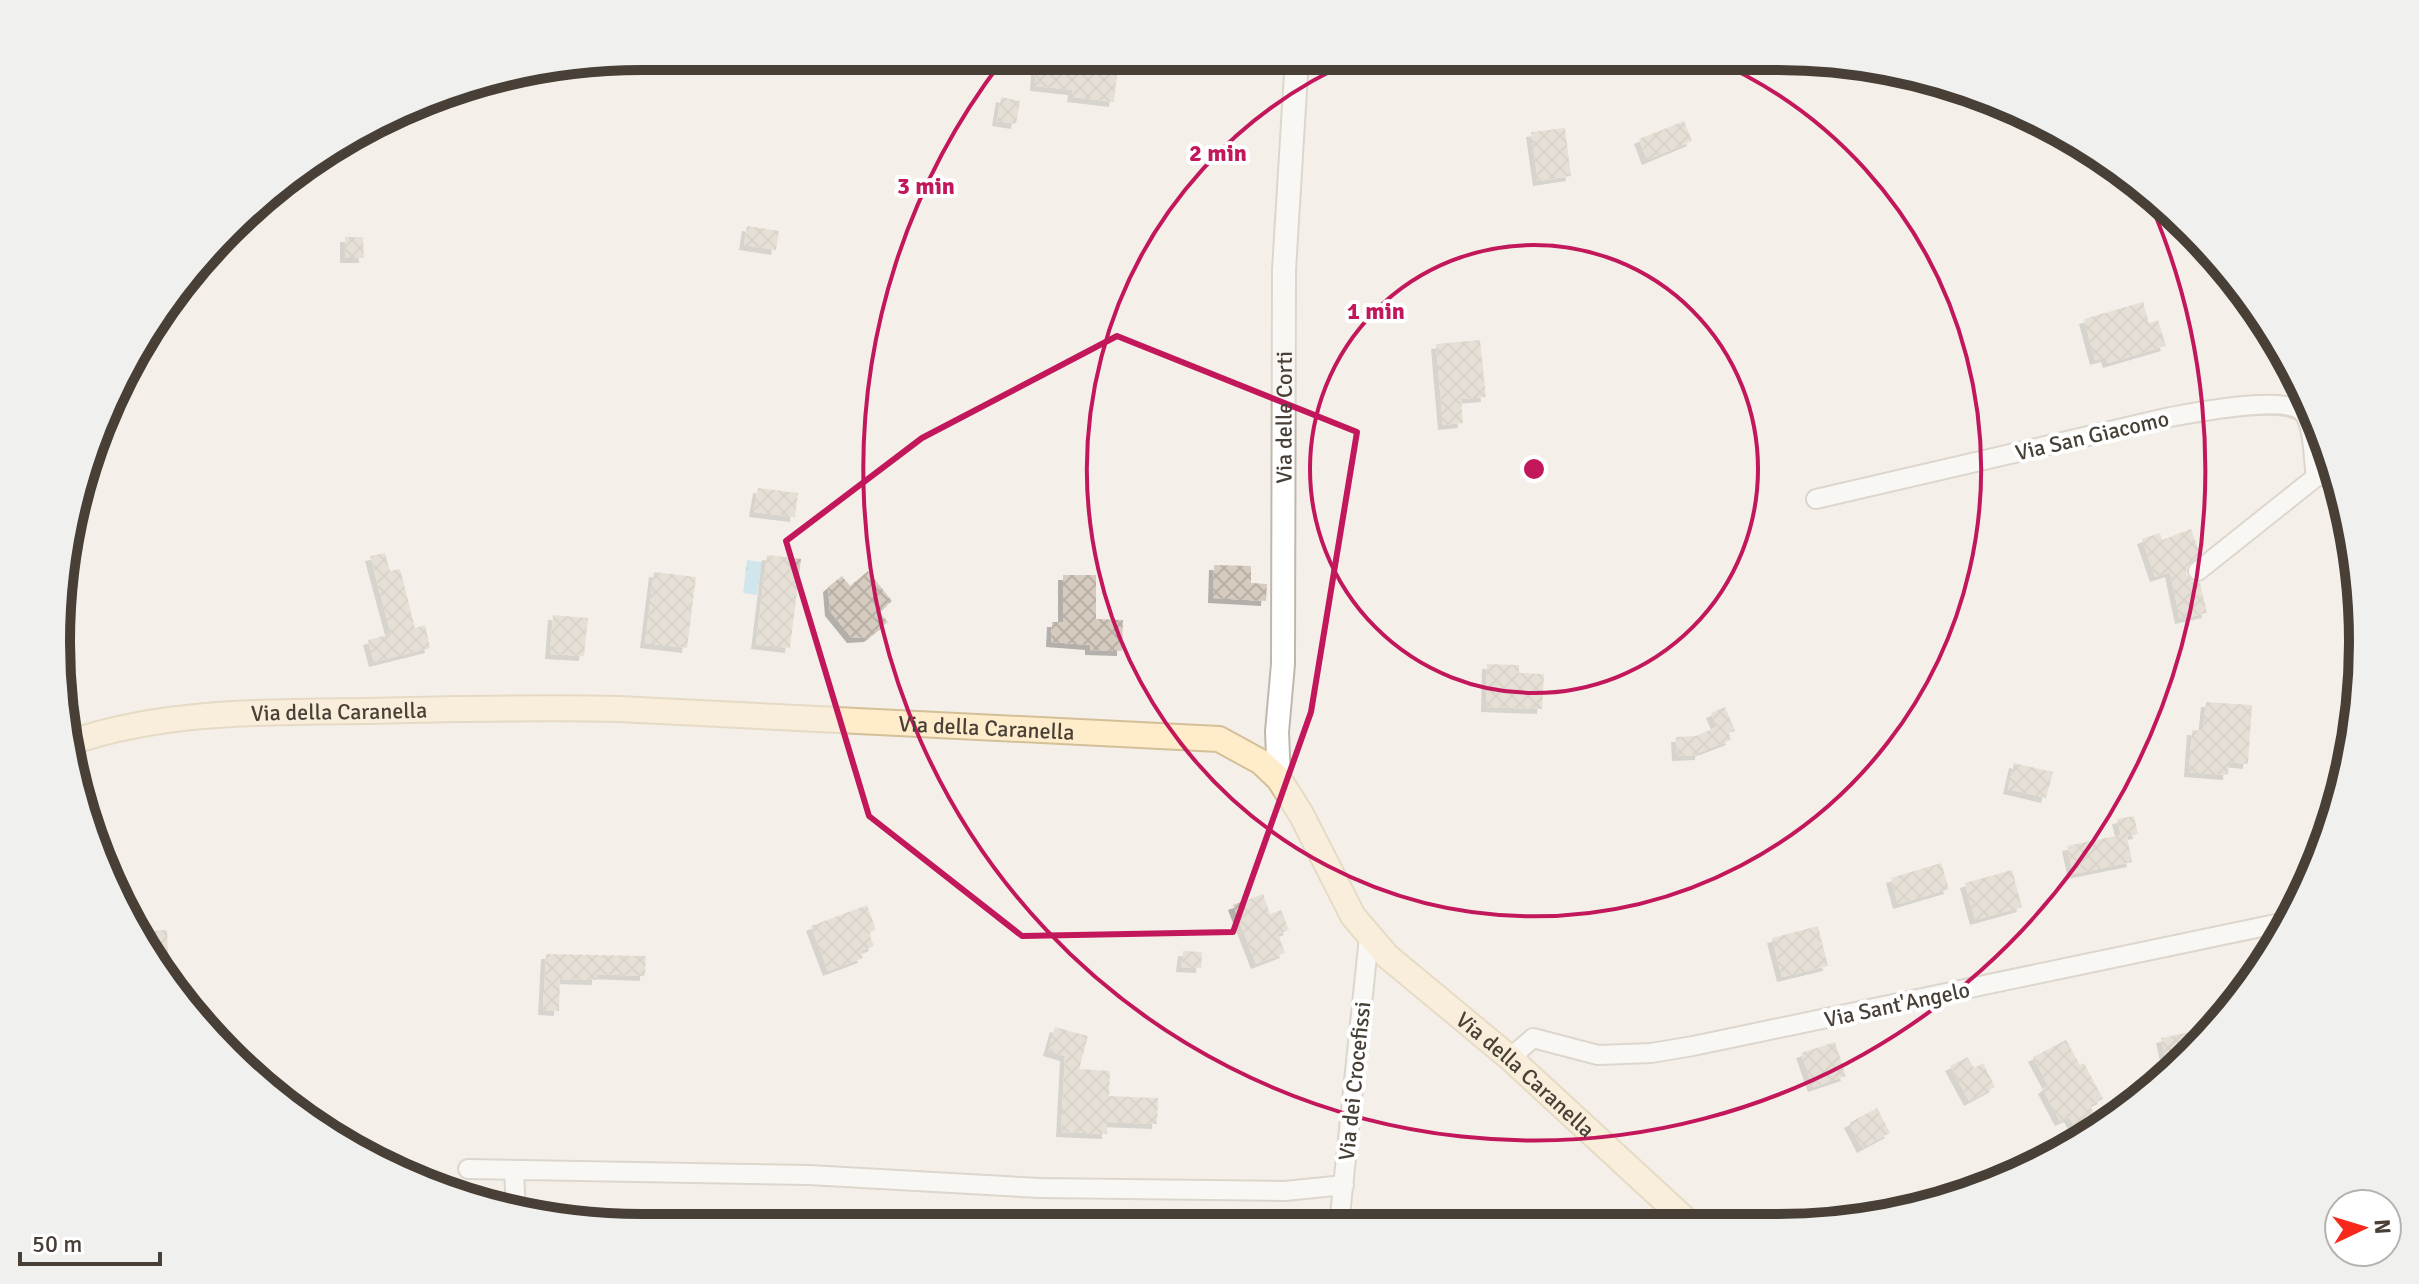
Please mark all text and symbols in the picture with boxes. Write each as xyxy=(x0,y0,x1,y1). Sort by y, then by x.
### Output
text: 2 min xyxy=(1189,138,1247,168)
text: 3 min xyxy=(897,171,955,201)
text: 1 min xyxy=(1347,296,1405,326)
street label: Via delle Corti xyxy=(1270,351,1298,484)
street label: Via San Giacomo xyxy=(2013,405,2171,466)
centre of rings xyxy=(1520,455,1548,483)
street label: Via della Caranella xyxy=(250,697,428,727)
street label: Via della Caranella xyxy=(898,710,1075,746)
street label: Via Sant'Angelo xyxy=(1822,976,1972,1033)
street label: Via dei Crocefissi xyxy=(1333,1000,1376,1162)
street label: Via della Caranella xyxy=(1451,1006,1600,1143)
north arrow xyxy=(2323,1188,2403,1268)
scale bar xyxy=(20,1216,160,1266)
text: N xyxy=(2368,1218,2396,1235)
text: 50 m xyxy=(32,1229,82,1259)

